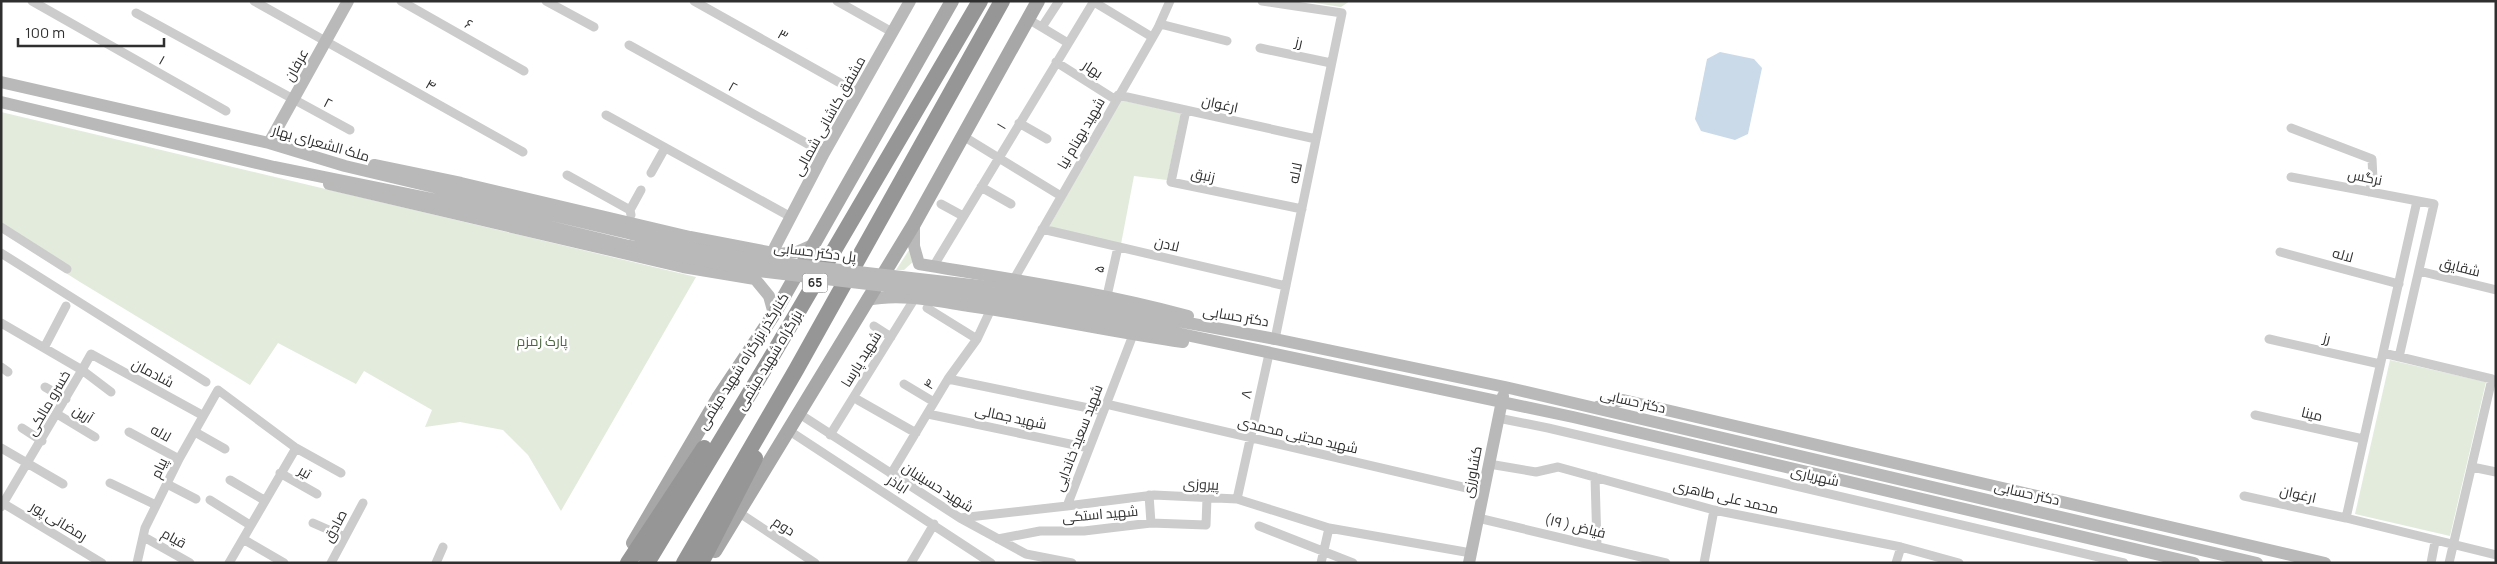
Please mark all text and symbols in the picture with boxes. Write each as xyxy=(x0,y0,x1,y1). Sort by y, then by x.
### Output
street label: ۶ xyxy=(462,14,477,33)
scale bar xyxy=(18,15,164,47)
text: 100 m xyxy=(25,22,65,43)
street label: ۳ xyxy=(774,24,792,45)
street label: رز xyxy=(1293,31,1305,52)
street label: عرفان xyxy=(279,45,312,84)
street label: ۱ xyxy=(156,50,169,69)
street label: مشفق کاشانی شمالی xyxy=(788,52,869,179)
street label: بهار xyxy=(1079,54,1107,82)
street label: ۴ xyxy=(423,74,440,95)
street label: ۲ xyxy=(725,76,741,97)
street label: ارغوان xyxy=(1200,90,1240,117)
street label: ۲ xyxy=(321,92,336,113)
street label: شهید بهنام نیا xyxy=(1052,93,1110,173)
street label: ملک الشعرای بهار xyxy=(269,119,372,165)
street label: ۱ xyxy=(991,119,1010,132)
street label: لاله xyxy=(1283,161,1306,185)
street label: زنبق xyxy=(1189,163,1217,186)
street label: نرگس xyxy=(2346,164,2384,189)
street label: لادن xyxy=(1153,231,1181,256)
street label: پل دکتر حسابی xyxy=(773,237,858,267)
street label: لاله xyxy=(2331,243,2356,266)
street label: شقایق xyxy=(2438,252,2482,281)
street label: ۵ xyxy=(1088,263,1109,275)
road number: 65 xyxy=(802,274,828,292)
street label: کنارگذر بزرگراه شهید میثمی xyxy=(693,289,793,433)
street label: دکتر حسابی xyxy=(1202,300,1271,331)
street label: بزرگراه شهید میثمی xyxy=(731,306,806,414)
street label: شهید پارسا xyxy=(836,327,886,391)
street label: رز xyxy=(2320,327,2333,348)
park label: پارک زمزم xyxy=(517,331,568,351)
street label: شادمان xyxy=(129,354,178,391)
street label: خسرو مالکی xyxy=(21,366,74,439)
street label: ۴ xyxy=(918,375,939,393)
street label: شهید سعید خاندایی xyxy=(1048,382,1107,494)
street label: دکتر حسابی xyxy=(1598,384,1668,417)
street label: ۸ xyxy=(1235,387,1256,400)
street label: آرین xyxy=(69,400,97,427)
street label: شهید جمالی xyxy=(974,400,1049,433)
street label: مینا xyxy=(2300,402,2325,425)
street label: شهید مجتبی محمدی xyxy=(1236,411,1360,458)
street label: لاله xyxy=(147,419,175,446)
street label: کشاورزی xyxy=(1457,444,1486,499)
street label: پیام xyxy=(146,454,173,482)
street label: شهید حسینیان xyxy=(899,457,978,516)
street label: تیر xyxy=(294,460,315,483)
street label: شهریاری xyxy=(1789,461,1841,490)
street label: اباذر xyxy=(883,469,913,498)
street label: پیروزی xyxy=(1183,473,1220,495)
street label: محمد علی طاهری xyxy=(1672,475,1781,518)
street label: دکتر حسابی xyxy=(1992,476,2062,509)
street label: ارغوان xyxy=(2278,480,2318,507)
street label: رمضانی پور xyxy=(26,496,91,546)
street label: شهید استکی xyxy=(1061,501,1139,526)
street label: صادق xyxy=(318,506,351,545)
street label: فیاض ( ۱۹) xyxy=(1542,509,1608,542)
street label: دوم xyxy=(769,511,799,541)
street label: قیام xyxy=(158,523,190,553)

